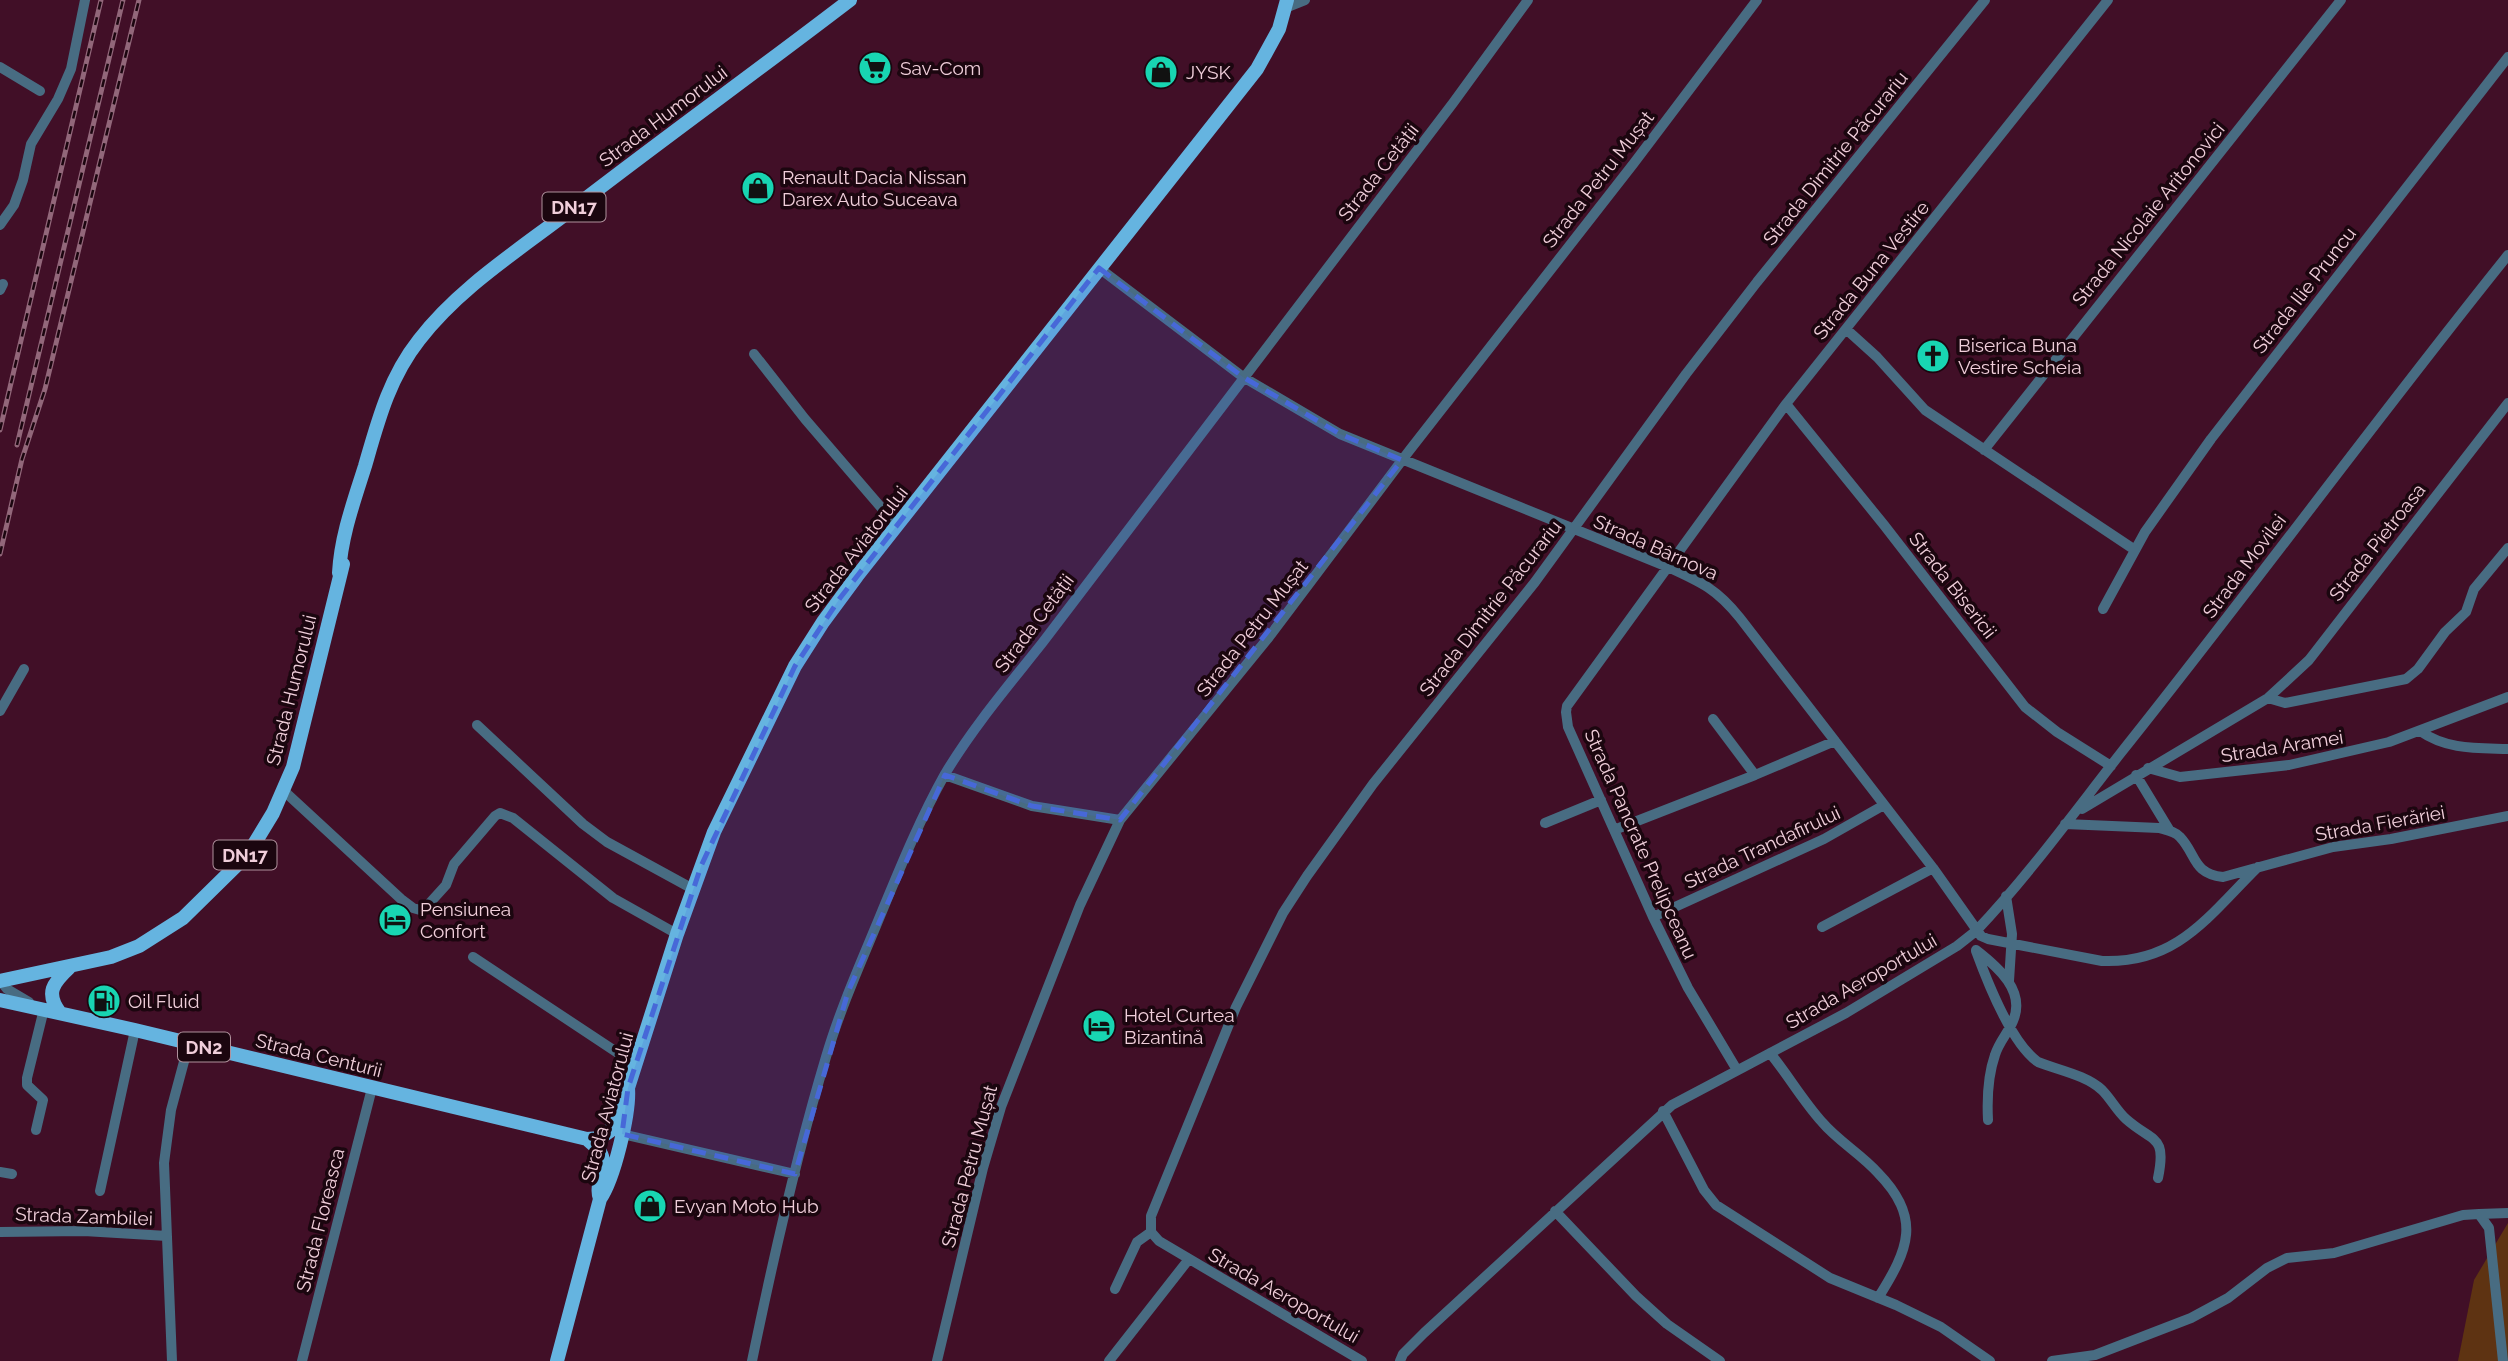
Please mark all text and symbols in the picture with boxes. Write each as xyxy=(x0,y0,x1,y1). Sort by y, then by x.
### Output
supermarket icon: Sav-Com xyxy=(856,49,894,87)
shop icon: JYSK xyxy=(1142,53,1180,91)
place label: Sav-Com xyxy=(900,57,981,79)
street label: Strada Humorului xyxy=(595,61,731,171)
place label: JYSK xyxy=(1186,61,1232,83)
street label: Strada Dimitrie Păcurariu xyxy=(1758,67,1912,249)
street label: Strada Petru Mușat xyxy=(1538,106,1659,252)
street label: Strada Nicolaie Aritonovici xyxy=(2067,118,2229,310)
street label: Strada Cetății xyxy=(1333,119,1423,225)
place label: Renault Dacia Nissan Darex Auto Suceava xyxy=(782,166,967,210)
shop icon: Renault Dacia Nissan Darex Auto Suceava xyxy=(739,169,777,207)
road number: DN17 xyxy=(542,192,606,222)
street label: Strada Buna Vestire xyxy=(1809,197,1933,343)
street label: Strada Ilie Pruncu xyxy=(2248,222,2360,358)
place label: Biserica Buna Vestire Scheia xyxy=(1958,334,2082,378)
church icon: Biserica Buna Vestire Scheia xyxy=(1914,337,1952,375)
street label: Strada Pietroasa xyxy=(2324,479,2430,605)
street label: Strada Aviatorului xyxy=(800,482,912,616)
street label: Strada Bârnova xyxy=(1590,510,1722,584)
street label: Strada Movilei xyxy=(2198,510,2290,622)
street label: Strada Dimitrie Păcurariu xyxy=(1414,516,1566,700)
street label: Strada Bisericii xyxy=(1905,528,2001,642)
street label: Strada Petru Mușat xyxy=(1192,555,1313,701)
street label: Strada Cetății xyxy=(990,570,1078,676)
street label: Strada Humorului xyxy=(262,612,320,768)
street label: Strada Aramei xyxy=(2219,725,2345,767)
street label: Strada Pancrate Prelipceanu xyxy=(1580,726,1702,962)
street label: Strada Trandafirului xyxy=(1681,801,1843,893)
street label: Strada Fierăriei xyxy=(2313,801,2447,845)
road number: DN17 xyxy=(214,840,276,870)
place label: Pensiunea Confort xyxy=(420,898,511,942)
hotel icon: Pensiunea Confort xyxy=(376,901,414,939)
street label: Strada Aeroportului xyxy=(1782,929,1940,1033)
fuel station icon: Oil Fluid xyxy=(85,982,123,1020)
place label: Oil Fluid xyxy=(128,990,199,1012)
place label: Hotel Curtea Bizantină xyxy=(1124,1004,1235,1048)
hotel icon: Hotel Curtea Bizantină xyxy=(1080,1007,1118,1045)
street label: Strada Centurii xyxy=(254,1029,384,1081)
street label: Strada Aviatorului xyxy=(576,1030,638,1184)
road number: DN2 xyxy=(178,1032,230,1062)
street label: Strada Petru Mușat xyxy=(937,1082,1001,1250)
street label: Strada Floreasca xyxy=(292,1146,348,1294)
shop icon: Evyan Moto Hub xyxy=(631,1187,669,1225)
place label: Evyan Moto Hub xyxy=(674,1195,819,1217)
street label: Strada Zambilei xyxy=(15,1203,153,1229)
street label: Strada Aeroportului xyxy=(1205,1243,1363,1347)

